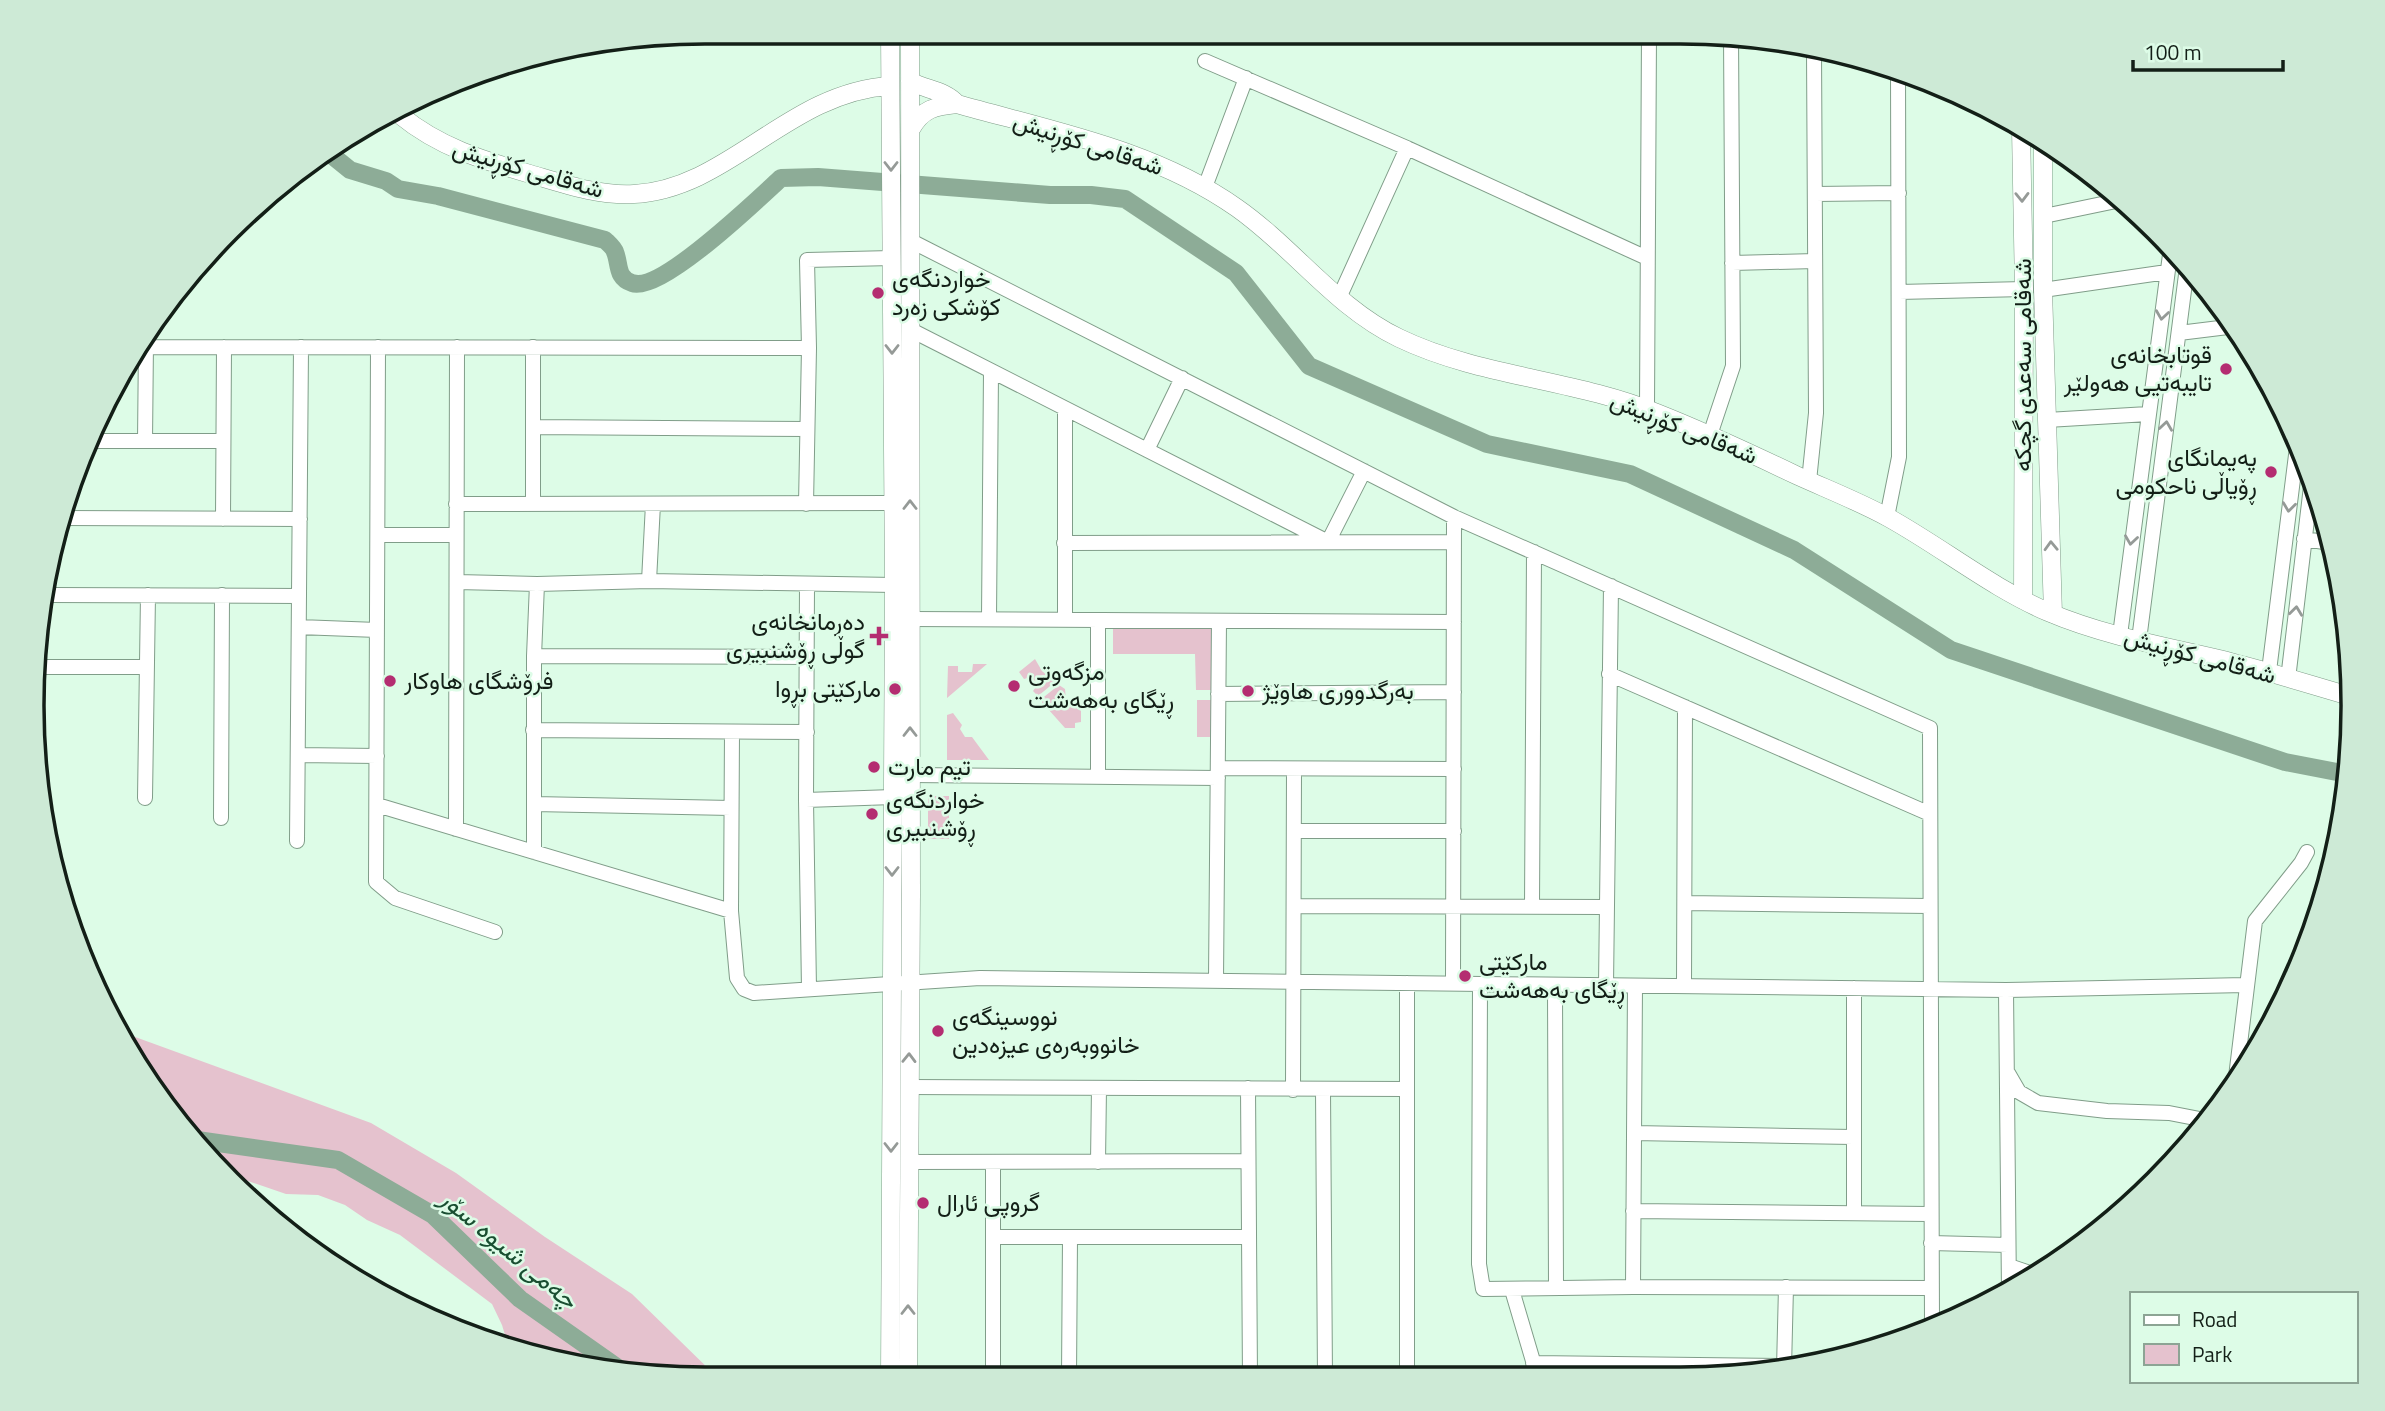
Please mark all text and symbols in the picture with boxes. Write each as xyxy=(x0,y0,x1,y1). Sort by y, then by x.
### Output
scale bar xyxy=(2133,28,2284,72)
text: 100 m xyxy=(2144,36,2201,68)
street label: شەقامی کۆڕنیش xyxy=(1008,102,1168,186)
street label: شەقامی کۆڕنیش xyxy=(448,129,608,209)
one-way arrow xyxy=(883,162,899,172)
one-way arrow xyxy=(2014,192,2030,203)
street label: شەقامی سەعدی گچکە xyxy=(2004,258,2040,472)
place label: خواردنگەی کۆشکی زەرد xyxy=(892,260,1001,324)
marker: خواردنگەی کۆشکی زەرد xyxy=(870,285,886,301)
one-way arrow xyxy=(2154,309,2169,320)
place label: قوتابخانەی تایبەتیی هەولێر xyxy=(2063,336,2212,400)
one-way arrow xyxy=(884,345,900,355)
marker: قوتابخانەی تایبەتیی هەولێر xyxy=(2218,361,2234,377)
street label: شەقامی کۆڕنیش xyxy=(1605,381,1763,475)
one-way arrow xyxy=(2158,421,2173,432)
place label: پەیمانگای ڕۆیاڵی ناحکومی xyxy=(2116,439,2257,505)
marker: پەیمانگای ڕۆیاڵی ناحکومی xyxy=(2263,464,2279,480)
one-way arrow xyxy=(902,499,917,510)
one-way arrow xyxy=(2282,501,2297,513)
one-way arrow xyxy=(2124,534,2139,546)
one-way arrow xyxy=(2043,540,2058,551)
place label: دەرمانخانەی گوڵی ڕۆشنبیری xyxy=(726,603,865,669)
one-way arrow xyxy=(2288,605,2303,617)
street label: شەقامی کۆڕنیش xyxy=(2120,617,2280,695)
marker: دەرمانخانەی گوڵی ڕۆشنبیری xyxy=(871,628,887,644)
place label: مزگەوتی ڕێگای بەھەشت xyxy=(1028,653,1174,719)
place label: فرۆشگای ھاوکار xyxy=(403,662,553,698)
place label: مارکێتی بڕوا xyxy=(775,670,881,708)
place label: بەرگدووری هاوێژ xyxy=(1261,672,1414,708)
marker: فرۆشگای ھاوکار xyxy=(382,673,398,689)
marker: مزگەوتی ڕێگای بەھەشت xyxy=(1006,678,1022,694)
marker: مارکێتی بڕوا xyxy=(887,681,903,697)
marker: بەرگدووری هاوێژ xyxy=(1240,683,1256,699)
one-way arrow xyxy=(902,727,918,737)
place label: تیم مارت xyxy=(888,748,971,784)
marker: تیم مارت xyxy=(866,759,882,775)
place label: خواردنگەی ڕۆشنبیری xyxy=(886,781,985,847)
marker: خواردنگەی ڕۆشنبیری xyxy=(864,806,880,822)
one-way arrow xyxy=(885,866,900,877)
place label: مارکێتی ڕێگای بەهەشت xyxy=(1479,943,1625,1009)
marker: مارکێتی ڕێگای بەهەشت xyxy=(1457,968,1473,984)
place label: نووسینگەی خانووبەرەی عیزەدین xyxy=(952,998,1140,1062)
marker: نووسینگەی خانووبەرەی عیزەدین xyxy=(930,1023,946,1039)
one-way arrow xyxy=(901,1052,917,1063)
one-way arrow xyxy=(883,1143,899,1153)
water label: چەمی شیوە سۆر xyxy=(430,1178,588,1319)
place label: گروپی ئارال xyxy=(937,1184,1040,1220)
marker: گروپی ئارال xyxy=(915,1195,931,1211)
legend xyxy=(2130,1292,2357,1383)
text: Road xyxy=(2192,1303,2237,1335)
one-way arrow xyxy=(900,1304,916,1315)
text: Park xyxy=(2192,1338,2232,1370)

